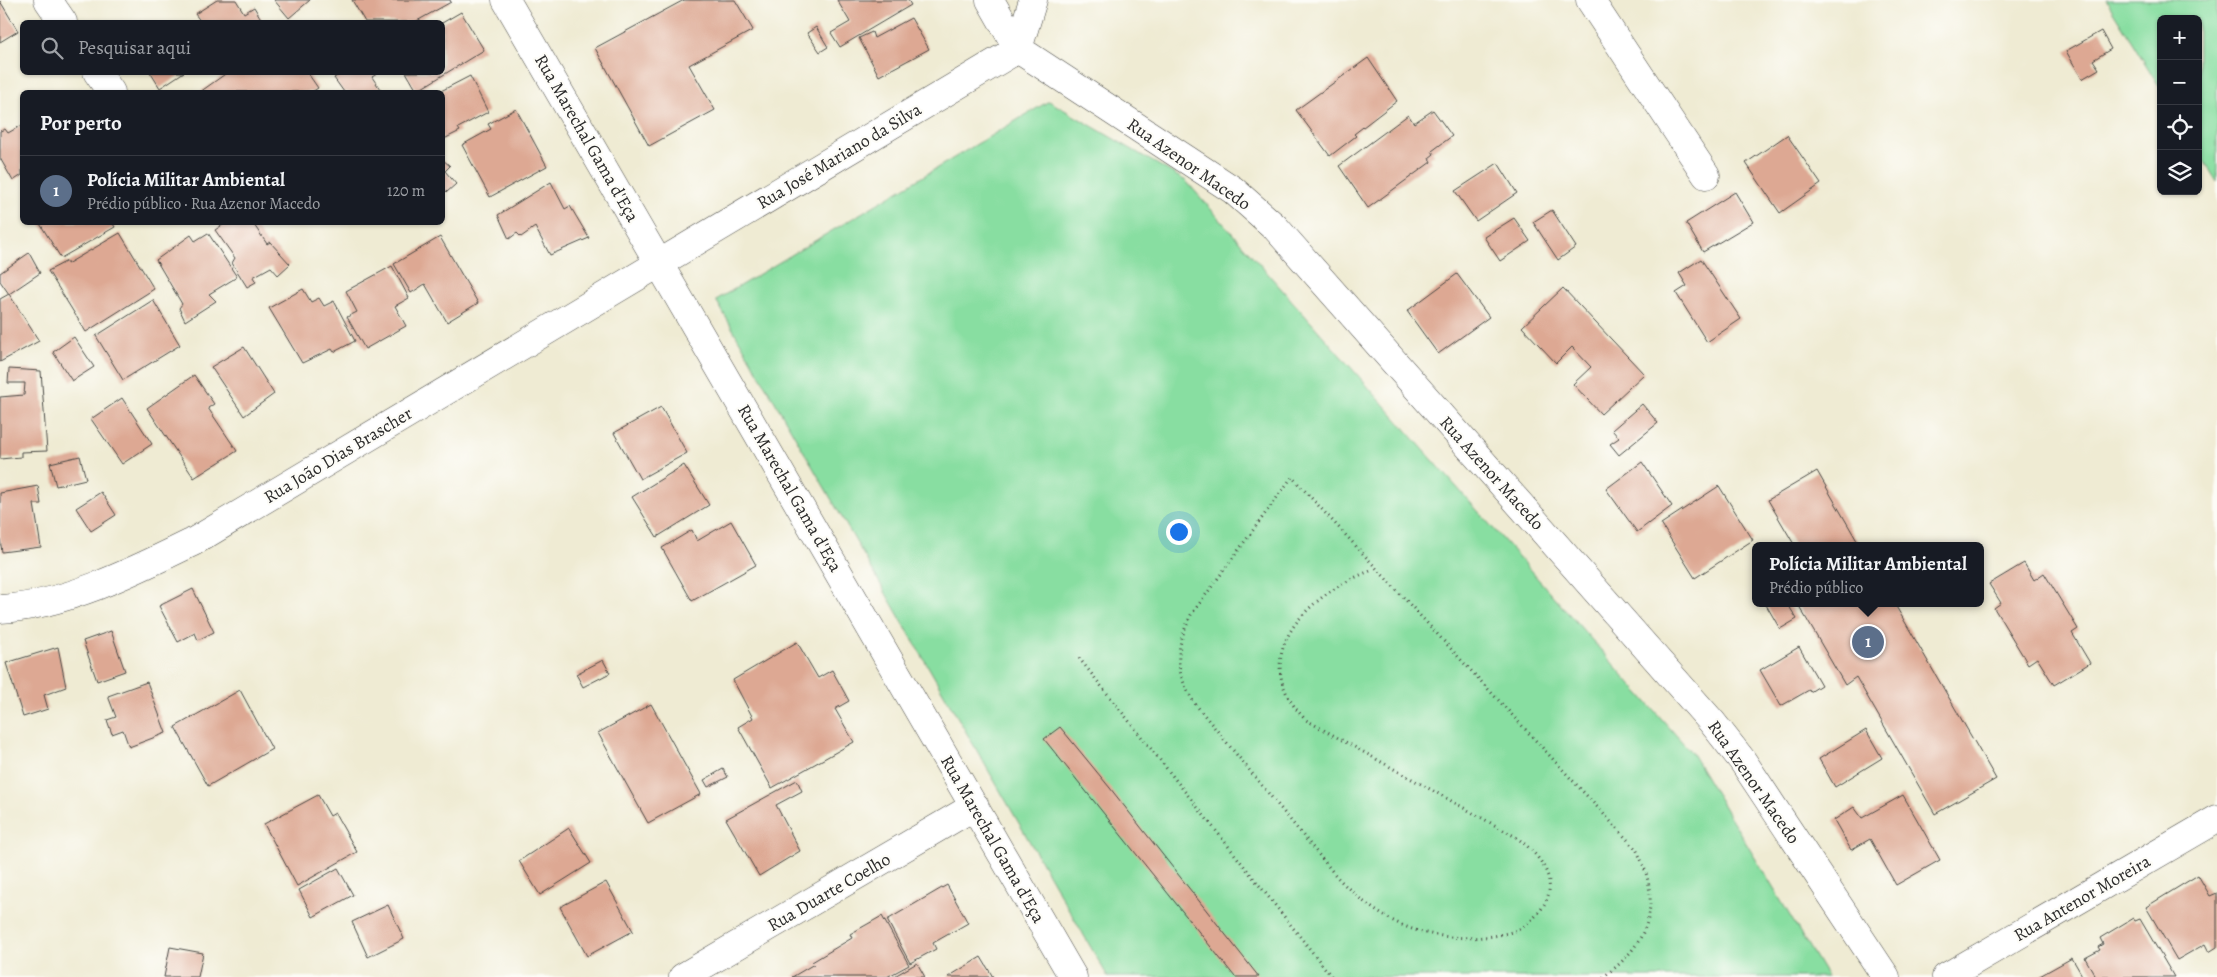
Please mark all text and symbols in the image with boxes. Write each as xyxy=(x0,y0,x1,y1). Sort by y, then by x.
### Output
map controls xyxy=(2157,15,2202,195)
button: + xyxy=(2157,15,2202,60)
search box xyxy=(20,20,445,75)
icon: search xyxy=(38,34,66,62)
text: Pesquisar aqui xyxy=(78,35,191,61)
street label: Rua Marechal Gama d'Eça xyxy=(529,50,645,227)
button: − xyxy=(2157,60,2202,105)
street label: Rua José Mariano da Silva xyxy=(752,97,926,215)
button: locate xyxy=(2157,105,2202,150)
text: Por perto xyxy=(40,109,122,137)
street label: Rua Azenor Macedo xyxy=(1122,112,1256,216)
button: layers xyxy=(2157,150,2202,195)
text: Polícia Militar Ambiental xyxy=(87,167,285,193)
text: 1 xyxy=(53,180,59,202)
text: 120 m xyxy=(387,180,425,202)
text: Prédio público · Rua Azenor Macedo xyxy=(87,193,320,215)
street label: Rua Marechal Gama d'Eça xyxy=(732,400,848,577)
street label: Rua João Dias Brascher xyxy=(259,401,417,509)
street label: Rua Azenor Macedo xyxy=(1434,411,1550,535)
your location xyxy=(1166,519,1192,545)
popup xyxy=(1752,542,1984,607)
text: Polícia Militar Ambiental xyxy=(1769,551,1967,577)
text: Prédio público xyxy=(1769,577,1863,599)
pin: 1 xyxy=(1852,623,1884,661)
street label: Rua Azenor Macedo xyxy=(1702,715,1806,849)
street label: Rua Marechal Gama d'Eça xyxy=(935,751,1051,928)
street label: Rua Duarte Coelho xyxy=(763,847,895,937)
street label: Rua Antenor Moreira xyxy=(2009,849,2155,947)

